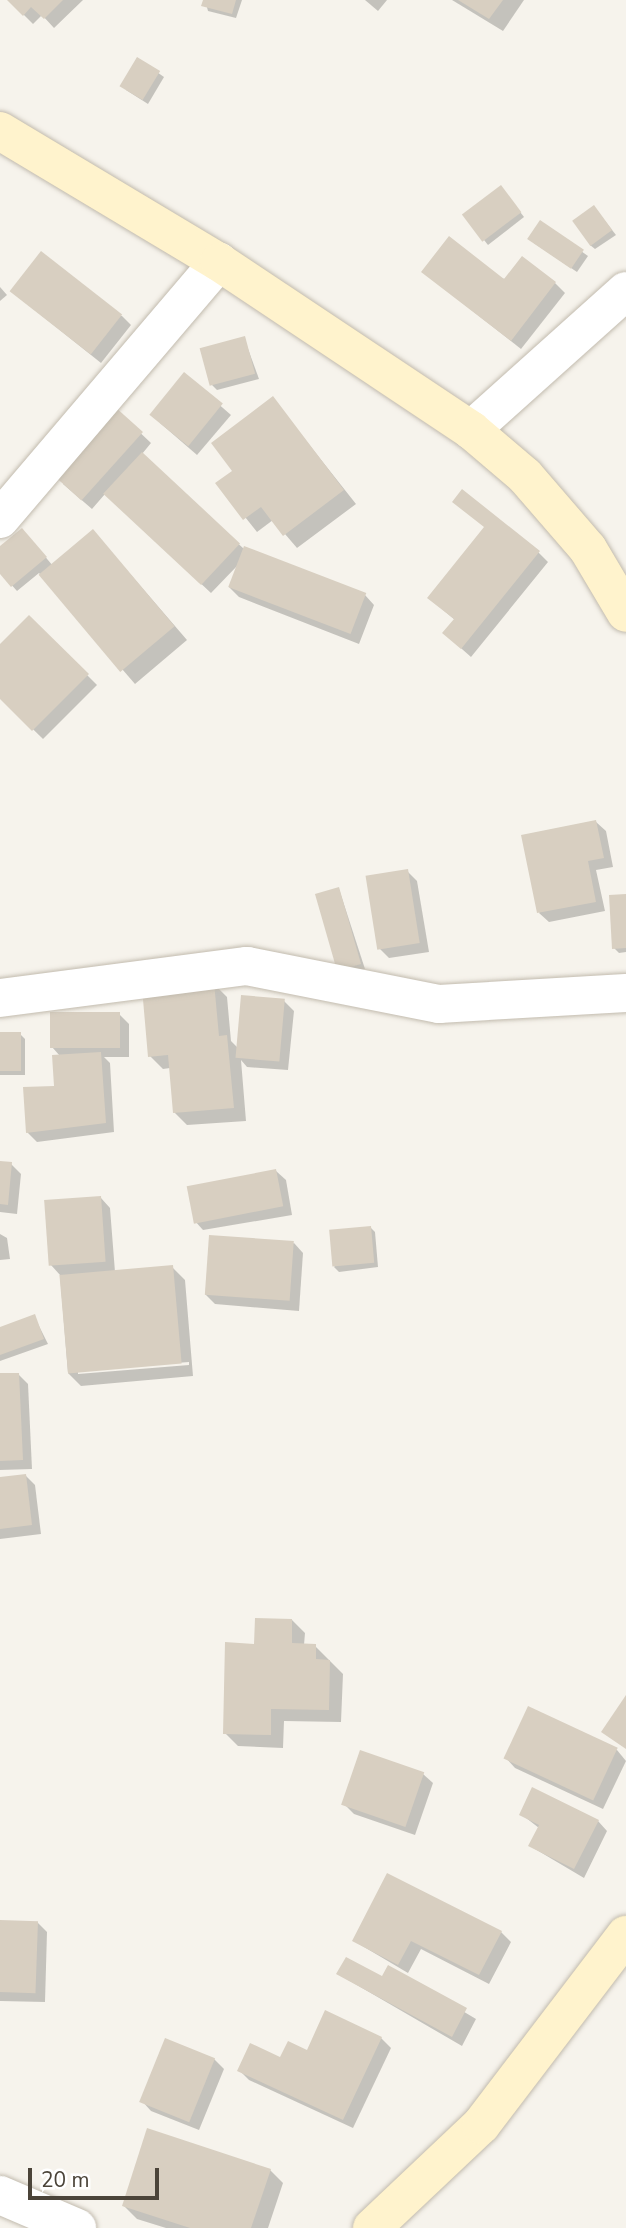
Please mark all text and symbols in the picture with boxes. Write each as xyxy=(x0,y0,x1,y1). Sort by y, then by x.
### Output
scale bar xyxy=(32,2154,163,2198)
text: 20 m xyxy=(41,2166,90,2194)

